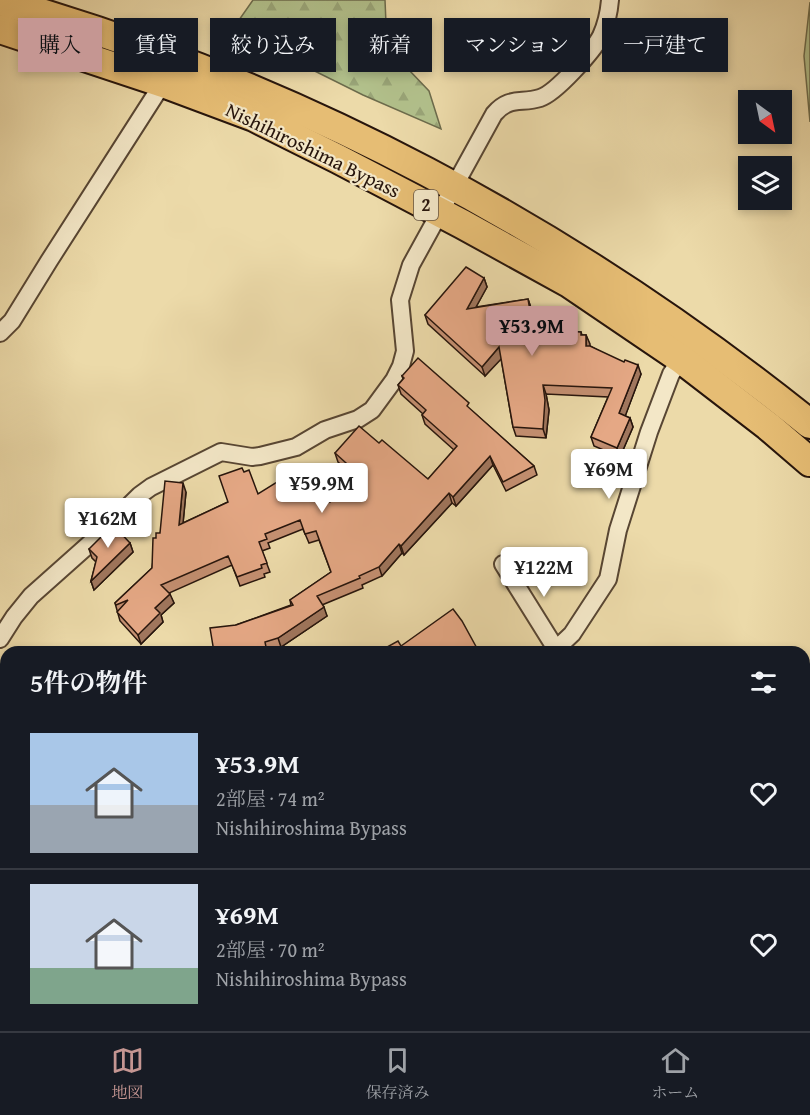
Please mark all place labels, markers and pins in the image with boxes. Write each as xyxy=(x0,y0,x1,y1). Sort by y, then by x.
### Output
pin: ¥53.9M xyxy=(483,306,581,357)
pin: ¥69M xyxy=(573,449,645,500)
pin: ¥59.9M xyxy=(273,463,371,514)
pin: ¥162M xyxy=(66,498,150,549)
pin: ¥122M xyxy=(502,547,586,598)

